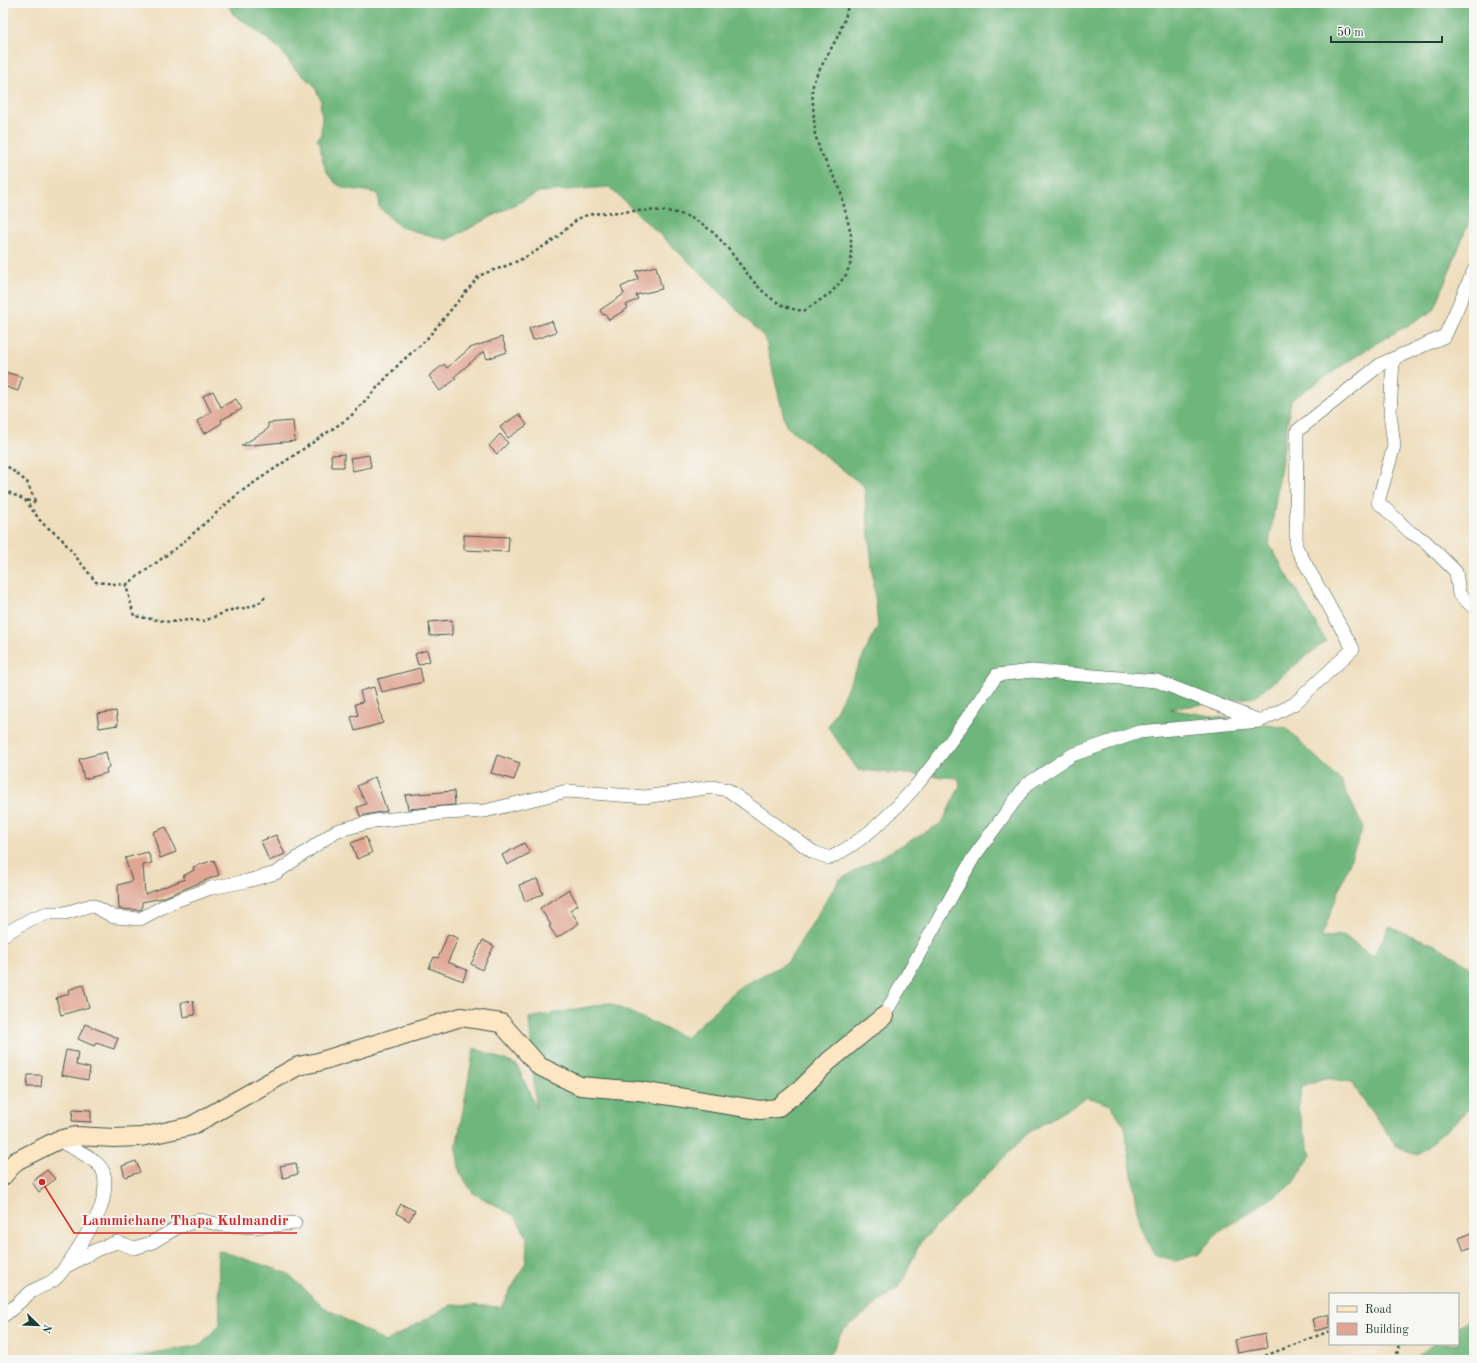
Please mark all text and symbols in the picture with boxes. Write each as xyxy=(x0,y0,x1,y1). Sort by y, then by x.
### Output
scale bar xyxy=(1331,18,1442,44)
text: 50 m xyxy=(1337,26,1364,39)
callout: Lammichane Thapa Kulmandir xyxy=(74,1206,297,1233)
text: Lammichane Thapa Kulmandir xyxy=(82,1214,289,1229)
legend xyxy=(1329,1293,1459,1345)
text: Road xyxy=(1365,1304,1392,1316)
north arrow xyxy=(18,1305,58,1345)
text: N xyxy=(39,1322,53,1335)
text: Building xyxy=(1365,1324,1409,1336)

